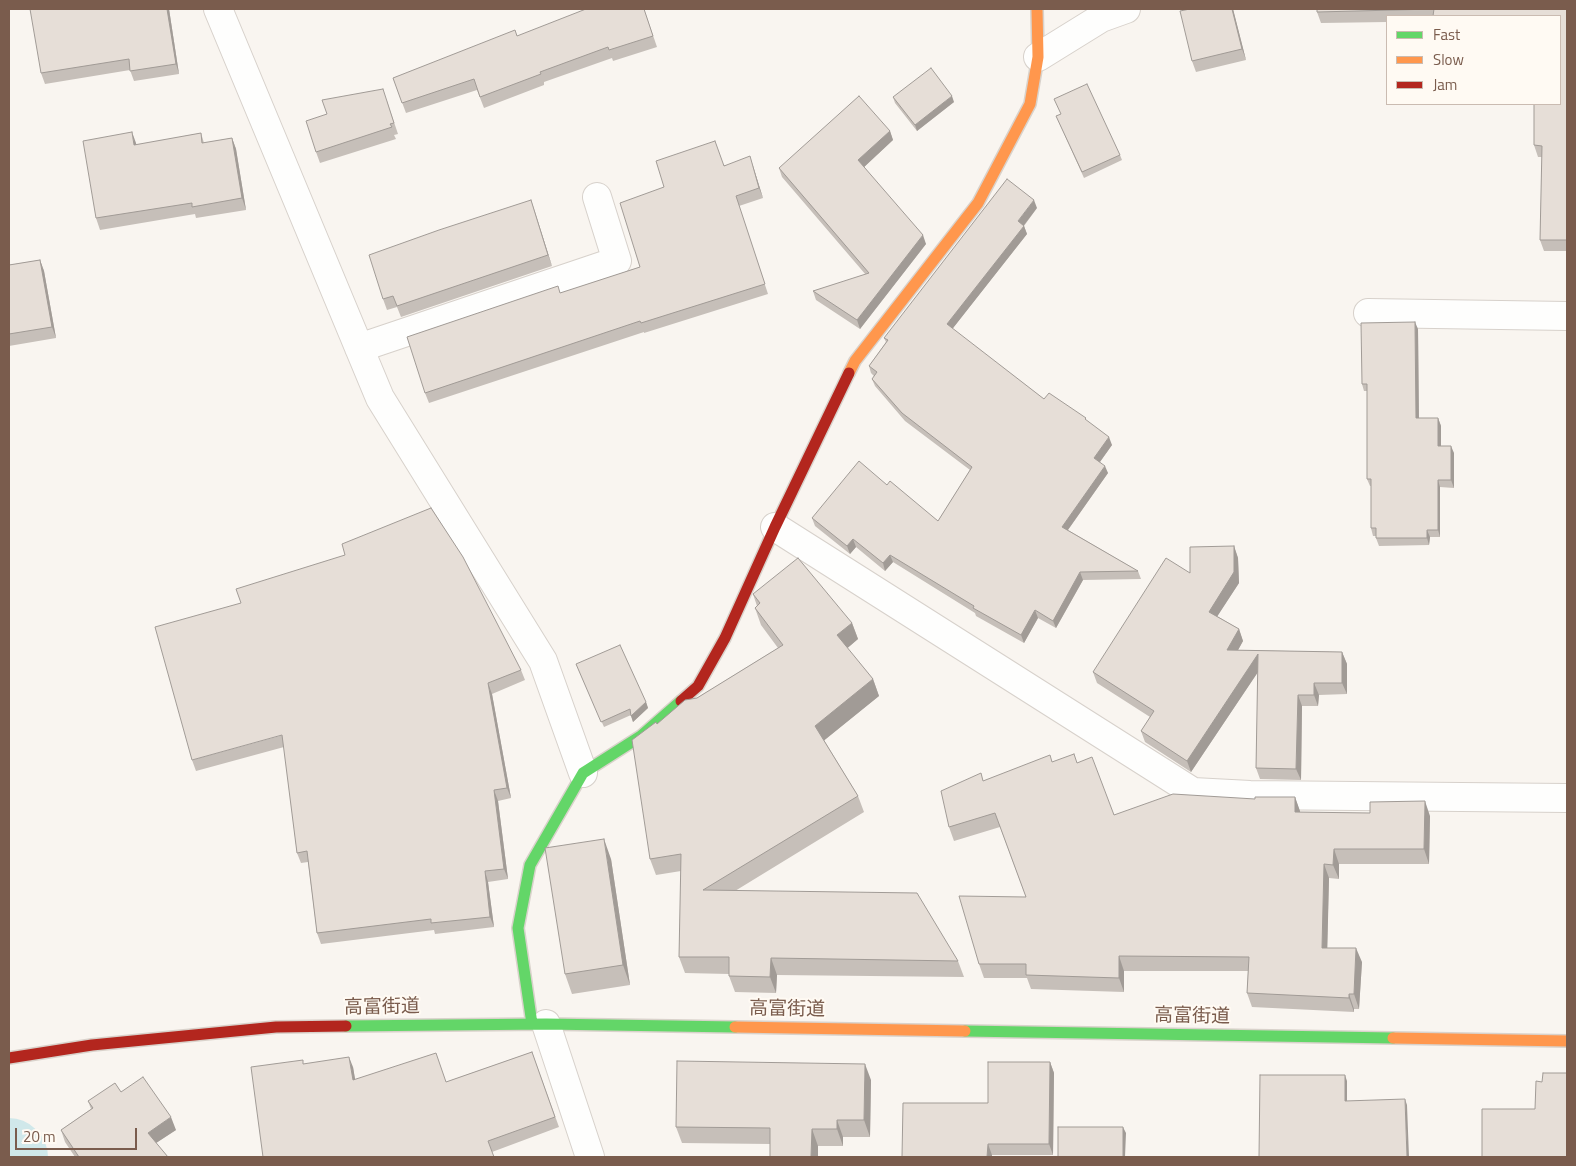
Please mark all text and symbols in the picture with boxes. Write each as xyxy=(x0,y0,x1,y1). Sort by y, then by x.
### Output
legend xyxy=(1386,15,1561,105)
text: Fast xyxy=(1433,23,1460,46)
text: Slow xyxy=(1433,48,1464,71)
text: Jam xyxy=(1433,73,1457,96)
street label: 高富街道 xyxy=(344,996,420,1020)
street label: 高富街道 xyxy=(749,998,825,1022)
street label: 高富街道 xyxy=(1154,1005,1230,1029)
scale bar xyxy=(18,1118,140,1150)
text: 20 m xyxy=(23,1125,56,1148)

